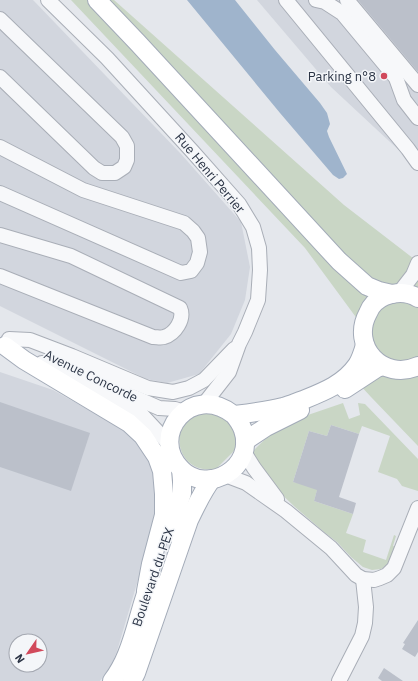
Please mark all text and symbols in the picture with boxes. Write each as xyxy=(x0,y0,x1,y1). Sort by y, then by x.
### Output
place label: Parking n°8 xyxy=(308,68,376,85)
marker: Parking n°8 xyxy=(379,71,389,81)
street label: Rue Henri Perrier xyxy=(171,129,249,217)
street label: Avenue Concorde xyxy=(41,346,141,406)
street label: Boulevard du PEX xyxy=(128,525,178,629)
north arrow xyxy=(8,633,48,673)
text: N xyxy=(12,651,28,666)

